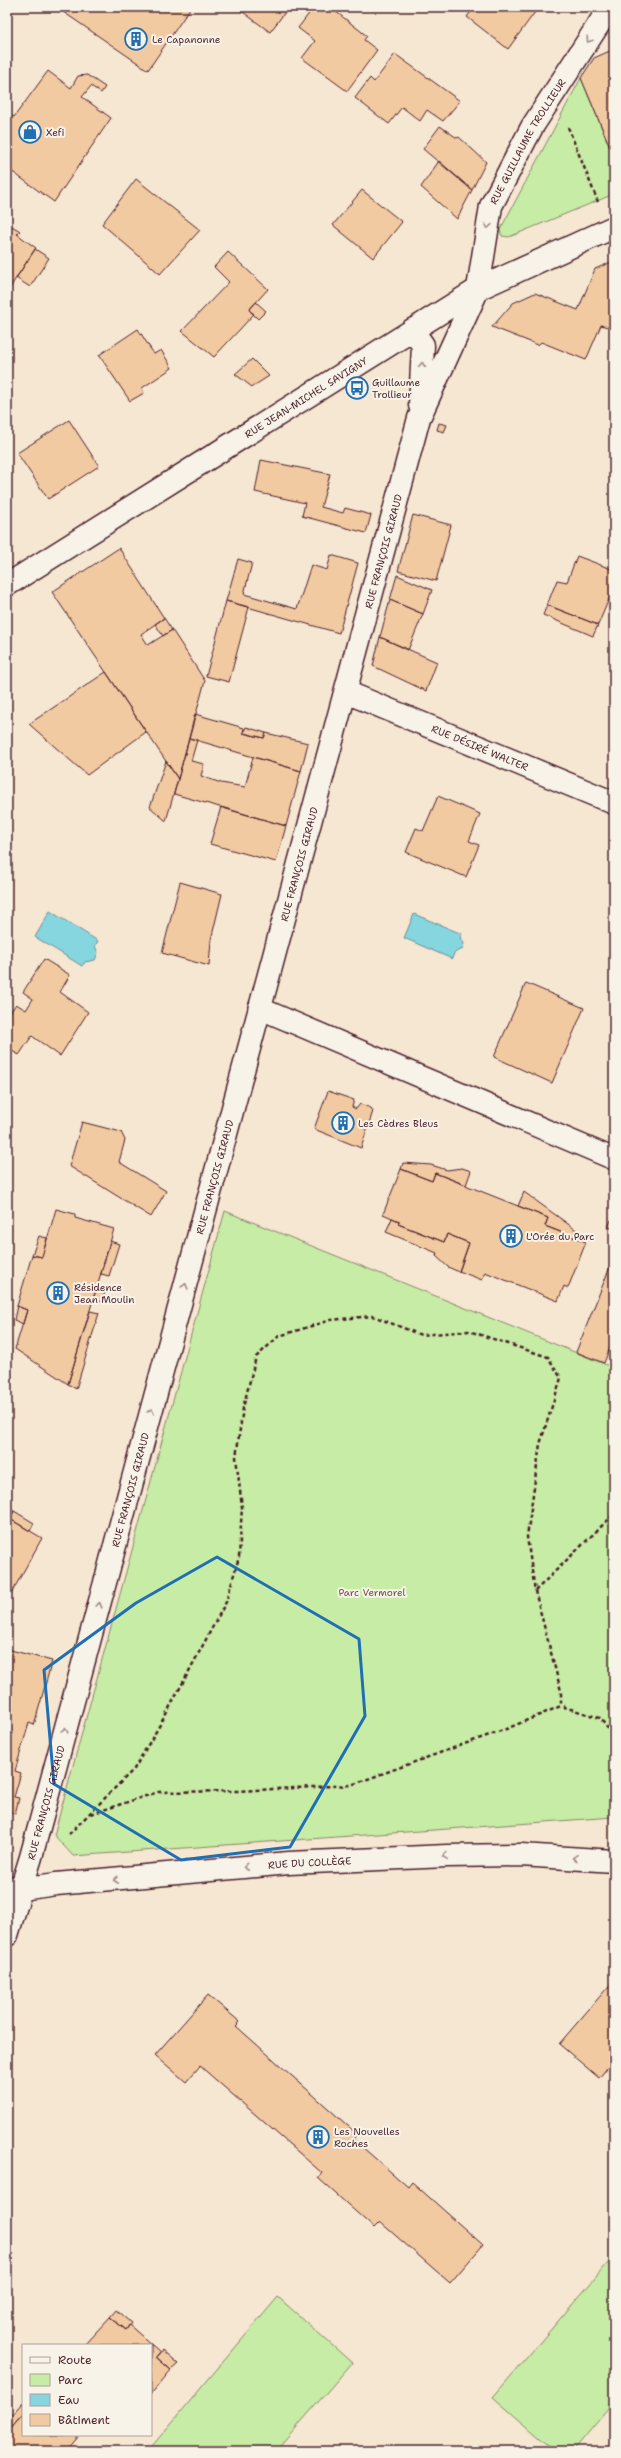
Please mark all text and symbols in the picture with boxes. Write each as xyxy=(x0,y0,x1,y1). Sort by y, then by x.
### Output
building icon: Le Capanonne xyxy=(123,26,149,52)
place label: Le Capanonne xyxy=(152,33,221,46)
one-way arrow xyxy=(586,36,594,43)
street label: RUE GUILLAUME TROLLIEUR xyxy=(487,76,568,206)
shop icon: Xefi xyxy=(17,119,43,145)
place label: Xefi xyxy=(46,126,64,139)
one-way arrow xyxy=(484,223,492,229)
street label: RUE JEAN-MICHEL SAVIGNY xyxy=(242,354,370,441)
one-way arrow xyxy=(418,362,427,368)
bus stop icon: Guillaume Trollieur xyxy=(344,375,370,401)
place label: Guillaume Trollieur xyxy=(372,376,420,401)
street label: RUE FRANÇOIS GIRAUD xyxy=(361,492,405,610)
street label: RUE DÉSIRÉ WALTER xyxy=(430,722,530,773)
street label: RUE FRANÇOIS GIRAUD xyxy=(277,805,320,923)
building icon: Les Cèdres Bleus xyxy=(330,1110,356,1136)
place label: Les Cèdres Bleus xyxy=(358,1117,438,1130)
street label: RUE FRANÇOIS GIRAUD xyxy=(193,1118,236,1236)
building icon: L'Orée du Parc xyxy=(498,1223,524,1249)
place label: L'Orée du Parc xyxy=(526,1230,594,1243)
building icon: Résidence Jean Moulin xyxy=(45,1280,71,1306)
place label: Résidence Jean Moulin xyxy=(74,1281,134,1306)
one-way arrow xyxy=(180,1283,188,1289)
one-way arrow xyxy=(146,1408,155,1415)
street label: RUE FRANÇOIS GIRAUD xyxy=(108,1431,152,1548)
park label: Parc Vermorel xyxy=(338,1586,406,1599)
one-way arrow xyxy=(94,1601,103,1608)
one-way arrow xyxy=(60,1727,69,1734)
street label: RUE FRANÇOIS GIRAUD xyxy=(24,1743,67,1861)
one-way arrow xyxy=(442,1852,448,1860)
one-way arrow xyxy=(572,1853,578,1862)
street label: RUE DU COLLÈGE xyxy=(267,1854,352,1871)
one-way arrow xyxy=(243,1863,249,1872)
one-way arrow xyxy=(113,1875,119,1884)
building icon: Les Nouvelles Roches xyxy=(305,2124,331,2150)
place label: Les Nouvelles Roches xyxy=(334,2125,400,2150)
legend xyxy=(22,2344,152,2436)
text: Route xyxy=(58,2352,92,2368)
text: Parc xyxy=(58,2372,83,2388)
text: Eau xyxy=(58,2392,80,2408)
text: Bâtiment xyxy=(58,2412,110,2428)

